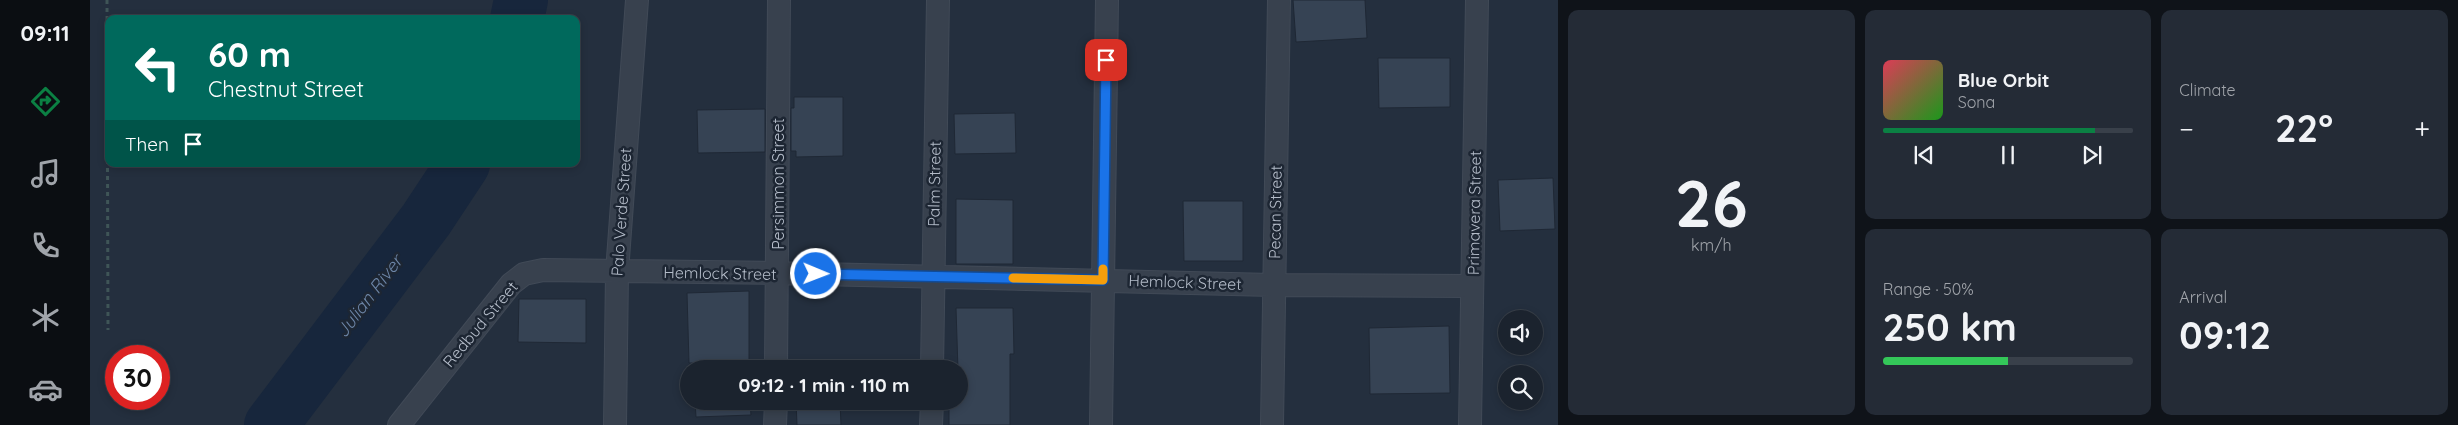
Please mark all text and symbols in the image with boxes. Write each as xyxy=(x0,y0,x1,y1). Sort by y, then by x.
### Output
text: 09:11 xyxy=(20,19,70,47)
text: 60 m xyxy=(208,32,291,76)
icon: left xyxy=(125,35,190,100)
pin xyxy=(1085,39,1127,81)
icon: arrive xyxy=(1092,46,1120,74)
text: Blue Orbit xyxy=(1958,68,2050,92)
text: Chestnut Street xyxy=(208,75,364,103)
text: Climate xyxy=(2179,80,2236,100)
icon: directions xyxy=(28,84,63,119)
text: Sona xyxy=(1958,92,1995,112)
text: 22° xyxy=(2275,104,2333,152)
text: − xyxy=(2179,111,2194,146)
text: + xyxy=(2414,111,2430,146)
street label: Persimmon Street xyxy=(768,118,788,250)
icon: arrive xyxy=(179,130,207,158)
text: Then xyxy=(125,132,169,156)
street label: Palm Street xyxy=(923,141,945,227)
icon: previous xyxy=(1910,141,1938,169)
icon: pause xyxy=(1994,141,2022,169)
icon: next xyxy=(2078,141,2106,169)
street label: Palo Verde Street xyxy=(607,147,635,277)
street label: Primavera Street xyxy=(1463,151,1485,275)
icon: music xyxy=(28,156,63,191)
text: 26 xyxy=(1675,162,1748,243)
street label: Pecan Street xyxy=(1264,165,1286,259)
icon: phone xyxy=(28,228,63,263)
text: km/h xyxy=(1691,235,1732,255)
position arrow xyxy=(789,247,841,299)
water label: Julian River xyxy=(331,249,409,342)
street label: Hemlock Street xyxy=(663,262,777,284)
street label: Hemlock Street xyxy=(1128,270,1242,294)
street label: Redbud Street xyxy=(438,277,522,371)
text: Range · 50% xyxy=(1883,279,1974,299)
text: Arrival xyxy=(2179,287,2227,307)
icon: climate xyxy=(28,300,63,335)
text: 250 km xyxy=(1883,303,2017,351)
map controls xyxy=(1498,310,1543,410)
button: sound xyxy=(1498,310,1543,355)
text: 09:12 xyxy=(2179,311,2271,359)
speed limit sign: 30 xyxy=(105,345,170,410)
button: search xyxy=(1498,365,1543,410)
icon: car xyxy=(28,372,63,407)
text: 09:12 · 1 min · 110 m xyxy=(739,373,909,397)

